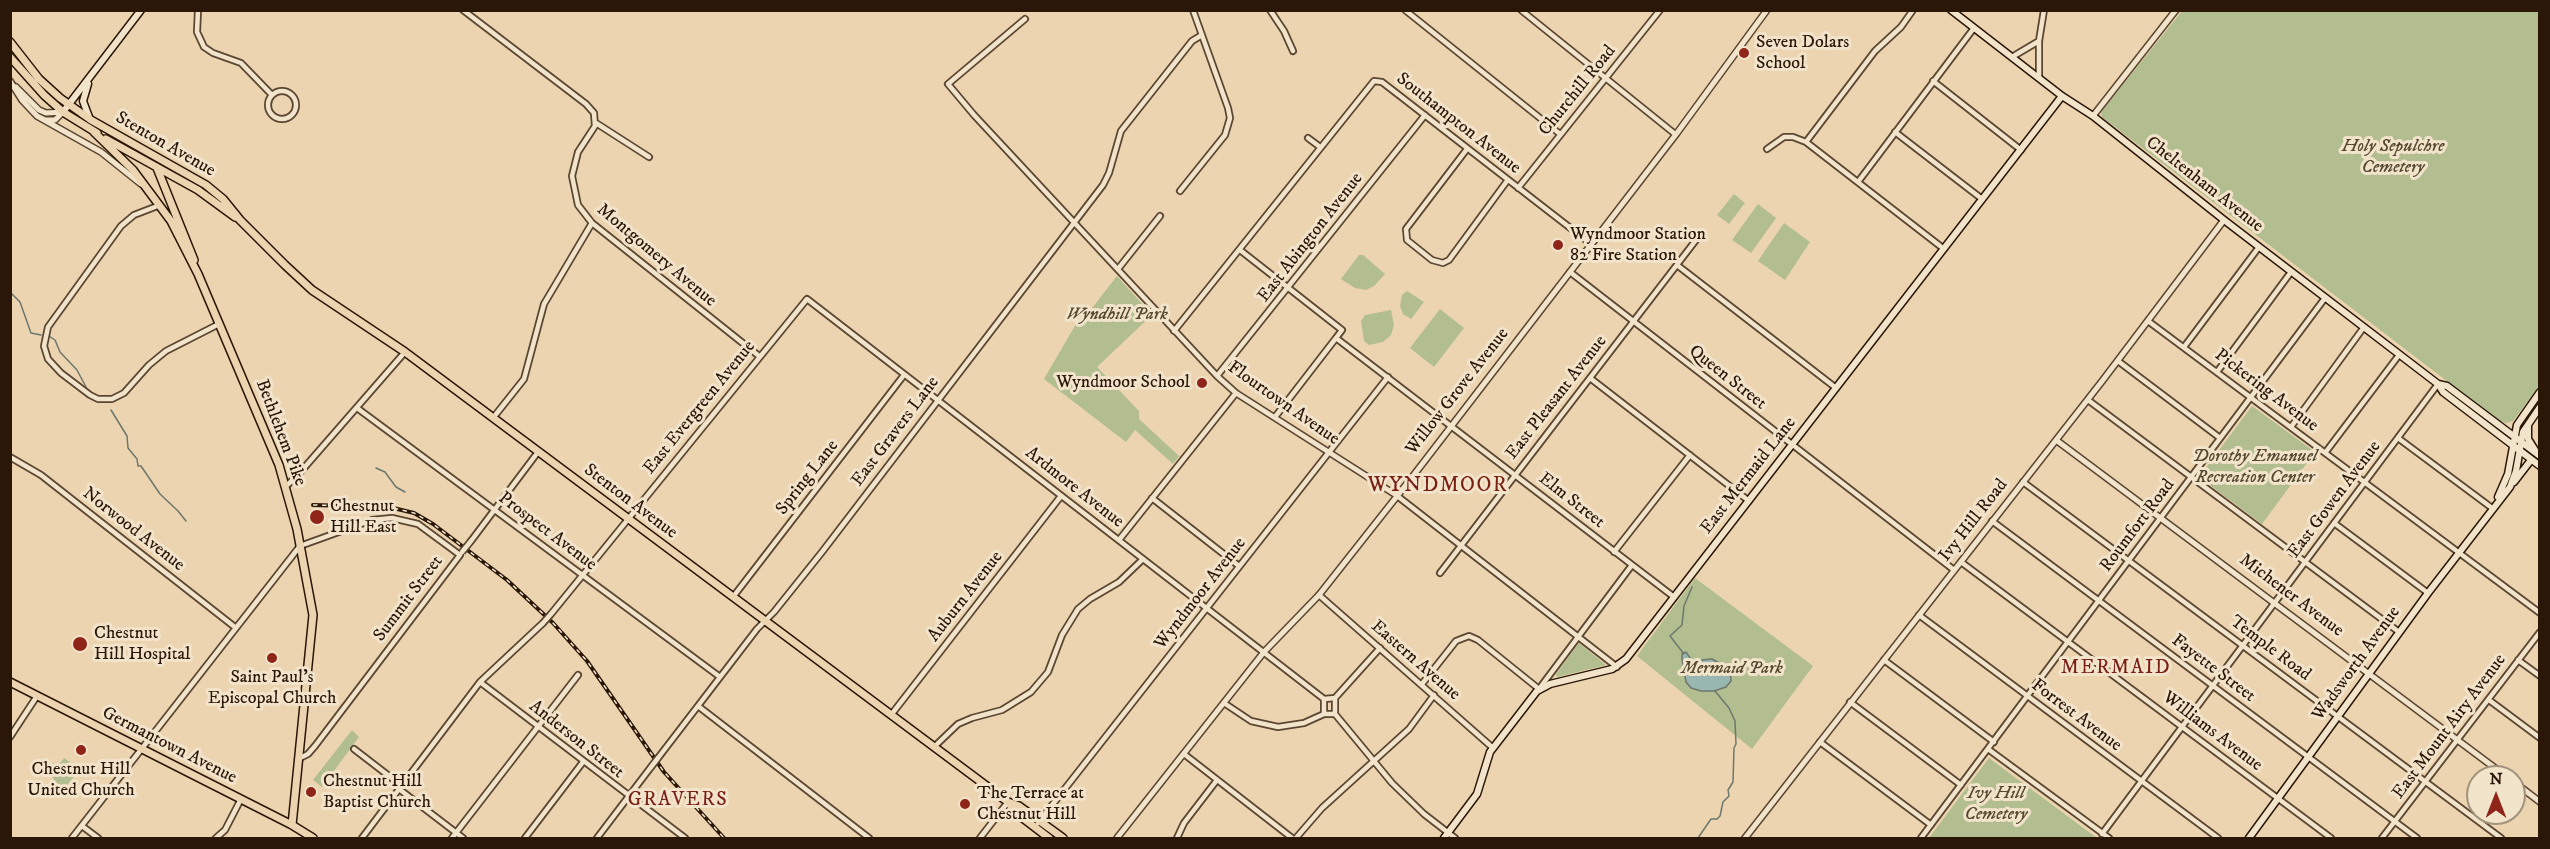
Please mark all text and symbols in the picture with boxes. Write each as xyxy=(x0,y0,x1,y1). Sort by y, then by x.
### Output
place label: Seven Dolars School xyxy=(1756,32,1849,74)
street label: Churchill Road xyxy=(1535,41,1621,141)
marker: Seven Dolars School xyxy=(1737,46,1751,60)
street label: Southampton Avenue xyxy=(1391,69,1525,179)
street label: Stenton Avenue xyxy=(111,108,219,182)
street label: Cheltenham Avenue xyxy=(2141,132,2267,238)
park label: Holy Sepulchre Cemetery xyxy=(2342,136,2444,178)
street label: East Abington Avenue xyxy=(1254,169,1368,307)
street label: Montgomery Avenue xyxy=(592,200,720,312)
place label: Wyndmoor Station 82 Fire Station xyxy=(1570,224,1706,266)
marker: Wyndmoor Station 82 Fire Station xyxy=(1551,238,1565,252)
park label: Wyndhill Park xyxy=(1066,304,1168,326)
street label: Willow Grove Avenue xyxy=(1402,324,1514,460)
street label: East Pleasant Avenue xyxy=(1502,332,1612,464)
street label: East Evergreen Avenue xyxy=(639,337,761,479)
street label: Queen Street xyxy=(1684,341,1770,415)
street label: Pickering Avenue xyxy=(2210,345,2322,437)
street label: Flourtown Avenue xyxy=(1223,357,1343,451)
place label: Wyndmoor School xyxy=(1056,372,1190,394)
street label: East Gravers Lane xyxy=(848,373,944,491)
marker: Wyndmoor School xyxy=(1195,376,1209,390)
street label: Bethlehem Pike xyxy=(250,377,310,489)
street label: East Mermaid Lane xyxy=(1697,413,1801,539)
street label: Spring Lane xyxy=(772,436,844,520)
street label: East Gowen Avenue xyxy=(2284,437,2386,563)
street label: Ardmore Avenue xyxy=(1020,443,1128,533)
park label: Dorothy Emanuel Recreation Center xyxy=(2193,446,2317,488)
street label: Stenton Avenue xyxy=(579,460,681,544)
street label: Elm Street xyxy=(1534,468,1608,534)
district label: WYNDMOOR xyxy=(1368,474,1508,500)
street label: Ivy Hill Road xyxy=(1935,475,2013,567)
street label: Roumfort Road xyxy=(2096,475,2180,577)
street label: Norwood Avenue xyxy=(78,483,188,577)
street label: Prospect Avenue xyxy=(494,488,600,576)
place label: Chestnut Hill East xyxy=(330,496,397,538)
marker: Chestnut Hill East xyxy=(308,508,326,526)
street label: Wyndmoor Avenue xyxy=(1151,534,1251,654)
street label: Auburn Avenue xyxy=(924,547,1008,647)
street label: Michener Avenue xyxy=(2235,550,2347,642)
street label: Summit Street xyxy=(370,552,448,646)
street label: Wadsworth Avenue xyxy=(2308,603,2406,725)
street label: Temple Road xyxy=(2225,612,2315,686)
street label: Eastern Avenue xyxy=(1366,616,1464,706)
place label: Chestnut Hill Hospital xyxy=(94,623,190,666)
street label: Fayette Street xyxy=(2167,630,2259,708)
marker: Chestnut Hill Hospital xyxy=(71,635,89,653)
street label: East Mount Airy Avenue xyxy=(2389,650,2511,804)
marker: Saint Paul's Episcopal Church xyxy=(265,651,279,665)
district label: MERMAID xyxy=(2061,657,2171,681)
park label: Mermaid Park xyxy=(1681,658,1783,680)
place label: Saint Paul's Episcopal Church xyxy=(208,667,336,710)
street label: Forrest Avenue xyxy=(2027,675,2125,757)
street label: Williams Avenue xyxy=(2158,687,2266,777)
street label: Anderson Street xyxy=(524,696,628,784)
street label: Germantown Avenue xyxy=(98,703,240,789)
marker: Chestnut Hill United Church xyxy=(74,743,88,757)
place label: Chestnut Hill United Church xyxy=(27,759,135,802)
north arrow xyxy=(2466,765,2526,825)
text: N xyxy=(2489,769,2503,789)
place label: Chestnut Hill Baptist Church xyxy=(323,771,431,814)
place label: The Terrace at Chestnut Hill xyxy=(977,783,1084,826)
park label: Ivy Hill Cemetery xyxy=(1965,783,2027,826)
marker: Chestnut Hill Baptist Church xyxy=(304,785,318,799)
district label: GRAVERS xyxy=(628,789,728,813)
marker: The Terrace at Chestnut Hill xyxy=(958,797,972,811)

